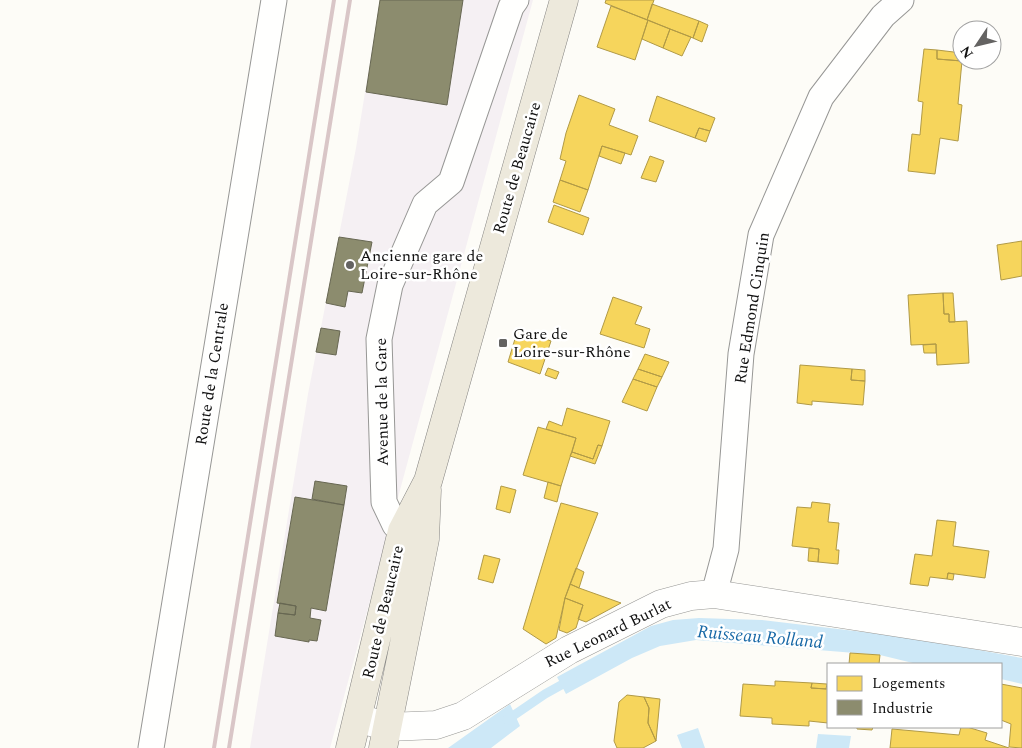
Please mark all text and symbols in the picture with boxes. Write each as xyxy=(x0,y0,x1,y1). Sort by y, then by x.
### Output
north arrow xyxy=(952,20,1002,70)
text: N xyxy=(955,41,979,63)
street label: Route de Beaucaire xyxy=(487,99,547,237)
street label: Rue Edmond Cinquin xyxy=(728,230,776,386)
place label: Ancienne gare de Loire-sur-Rhône xyxy=(360,244,483,286)
marker: Ancienne gare de Loire-sur-Rhône xyxy=(344,259,356,271)
street label: Route de la Centrale xyxy=(189,301,235,447)
place label: Gare de Loire-sur-Rhône xyxy=(513,322,631,364)
marker: Gare de Loire-sur-Rhône xyxy=(497,337,509,349)
street label: Avenue de la Gare xyxy=(369,338,395,466)
street label: Route de Beaucaire xyxy=(356,543,410,681)
street label: Rue Leonard Burlat xyxy=(541,592,676,674)
water label: Ruisseau Rolland xyxy=(696,618,824,656)
legend xyxy=(827,663,1002,728)
text: Logements xyxy=(872,672,946,695)
text: Industrie xyxy=(872,697,933,720)

